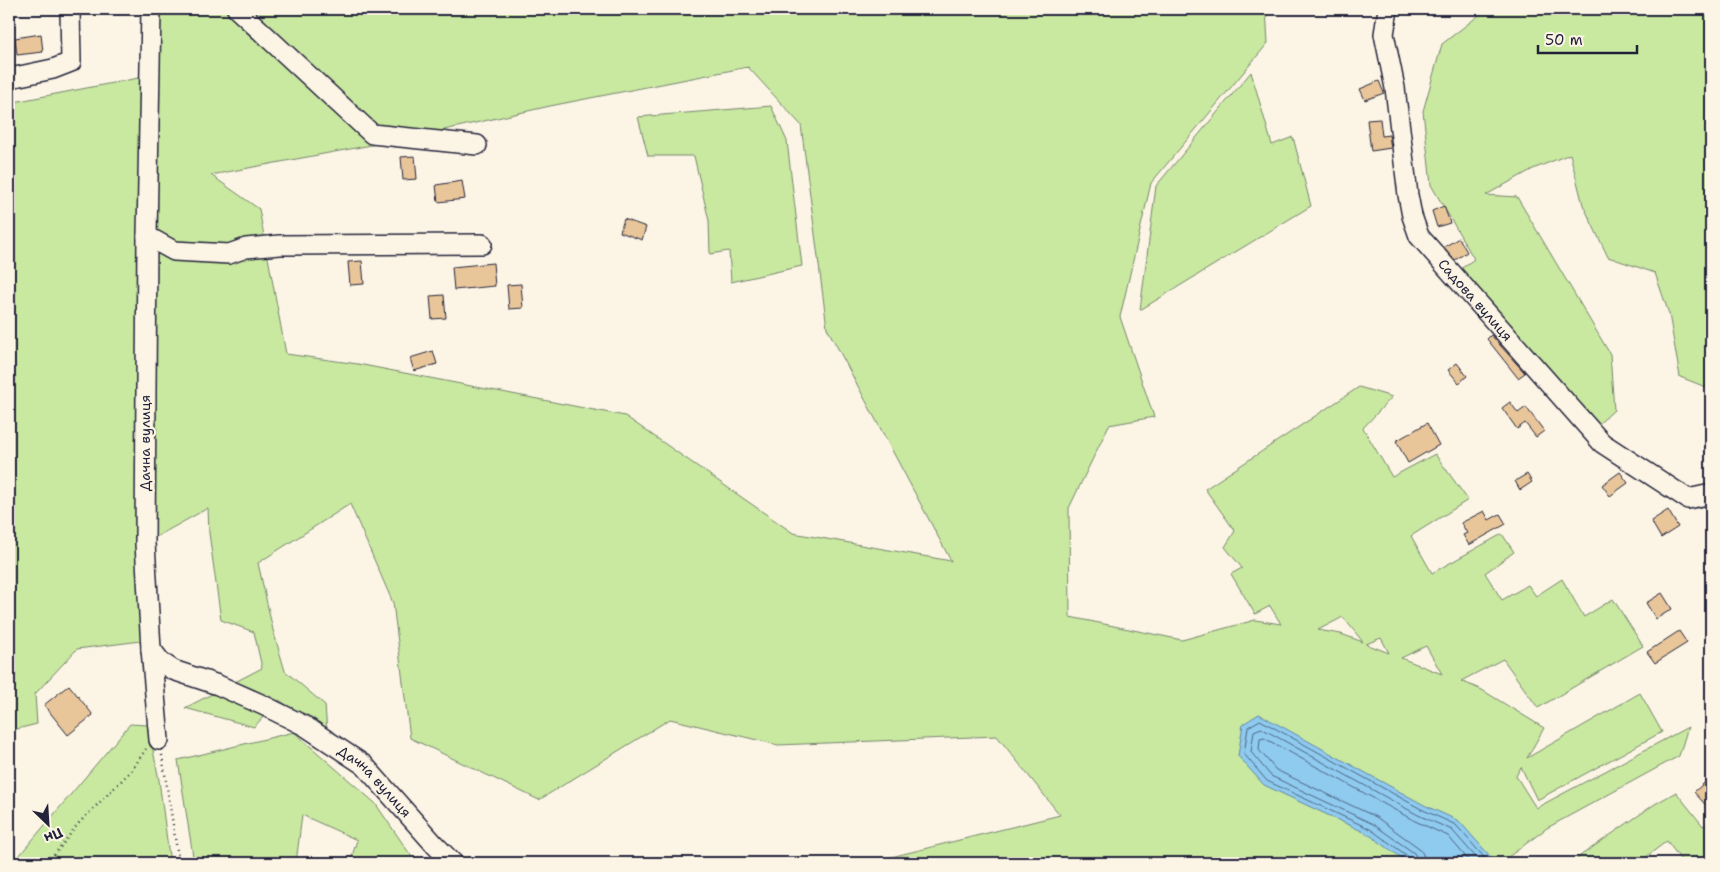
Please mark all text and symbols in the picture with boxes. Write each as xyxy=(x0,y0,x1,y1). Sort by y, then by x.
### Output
scale bar xyxy=(1538,22,1636,54)
text: 50 m xyxy=(1545,30,1583,50)
street label: Садова вулиця xyxy=(1434,255,1517,345)
street label: Дачна вулиця xyxy=(136,395,154,491)
street label: Дачна вулиця xyxy=(334,741,415,821)
north arrow xyxy=(22,800,72,850)
text: Пн xyxy=(41,824,66,848)

